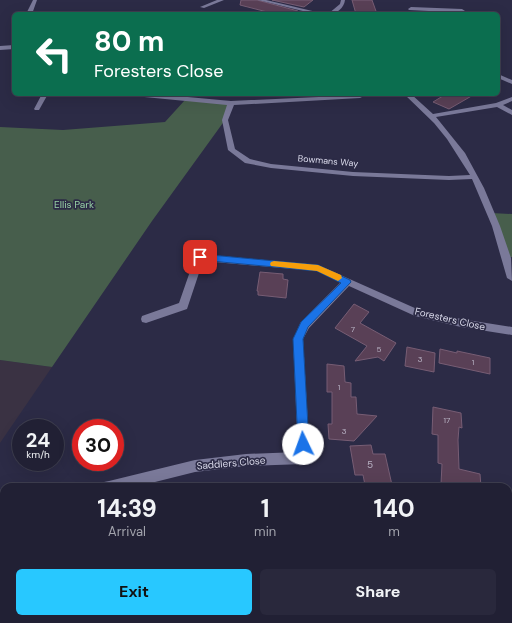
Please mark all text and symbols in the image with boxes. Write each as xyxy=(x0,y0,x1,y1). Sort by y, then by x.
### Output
text: 80 m xyxy=(94,23,164,60)
icon: left xyxy=(28,28,80,80)
text: Foresters Close xyxy=(94,59,223,83)
street label: Bowmans Way xyxy=(297,152,359,170)
park label: Ellis Park xyxy=(54,198,94,211)
pin xyxy=(183,240,217,274)
icon: arrive xyxy=(189,246,211,268)
street label: Foresters Close xyxy=(413,305,487,333)
house number: 7 xyxy=(351,324,355,334)
house number: 5 xyxy=(377,344,382,354)
house number: 3 xyxy=(418,354,423,364)
house number: 1 xyxy=(472,357,474,367)
house number: 1 xyxy=(338,382,340,392)
house number: 17 xyxy=(444,415,450,425)
speed limit sign: 30 xyxy=(72,419,124,471)
position arrow xyxy=(282,423,324,465)
house number: 3 xyxy=(342,426,347,436)
text: 24 xyxy=(26,427,50,453)
text: km/h xyxy=(26,448,50,461)
street label: Saddlers Close xyxy=(196,453,266,472)
house number: 5 xyxy=(367,458,373,471)
text: 14:39 xyxy=(97,493,157,524)
text: 1 xyxy=(261,493,270,524)
text: 140 xyxy=(374,493,415,524)
text: Arrival xyxy=(108,523,146,540)
text: min xyxy=(254,523,276,540)
text: m xyxy=(388,523,400,540)
button: Exit xyxy=(16,569,252,615)
button: Share xyxy=(260,569,496,615)

